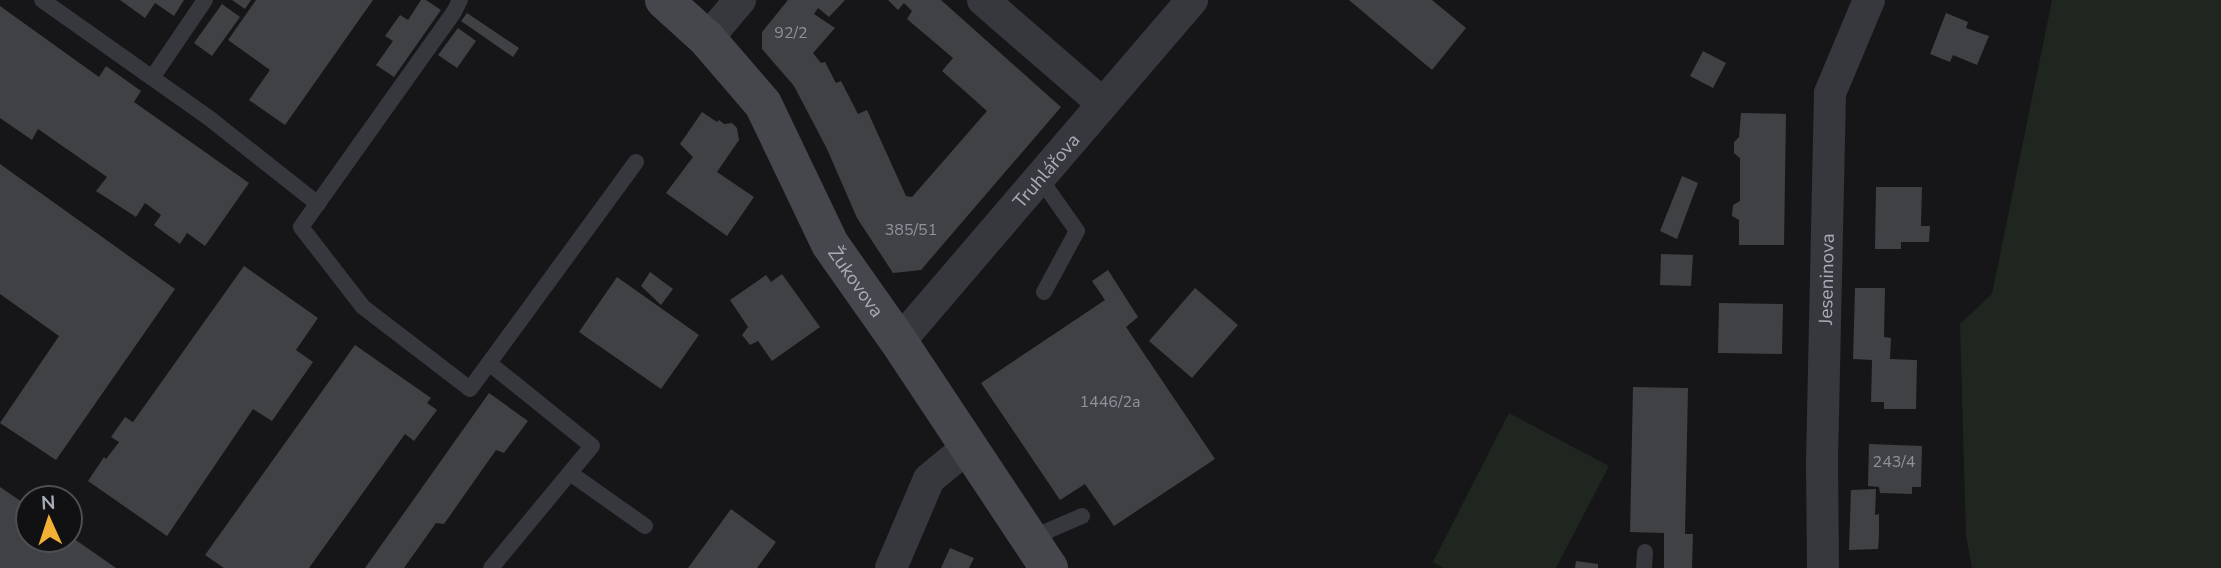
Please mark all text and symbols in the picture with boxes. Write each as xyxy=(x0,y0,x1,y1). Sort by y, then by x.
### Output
house number: 92/2 xyxy=(774,22,808,44)
street label: Truhlářova xyxy=(1007,128,1086,214)
house number: 385/51 xyxy=(885,219,937,241)
street label: Jeseninova xyxy=(1813,233,1841,326)
street label: Žukovova xyxy=(822,241,890,323)
house number: 1446/2a xyxy=(1079,391,1141,413)
house number: 243/4 xyxy=(1873,451,1916,473)
north arrow xyxy=(14,484,84,554)
text: N xyxy=(40,490,56,516)

